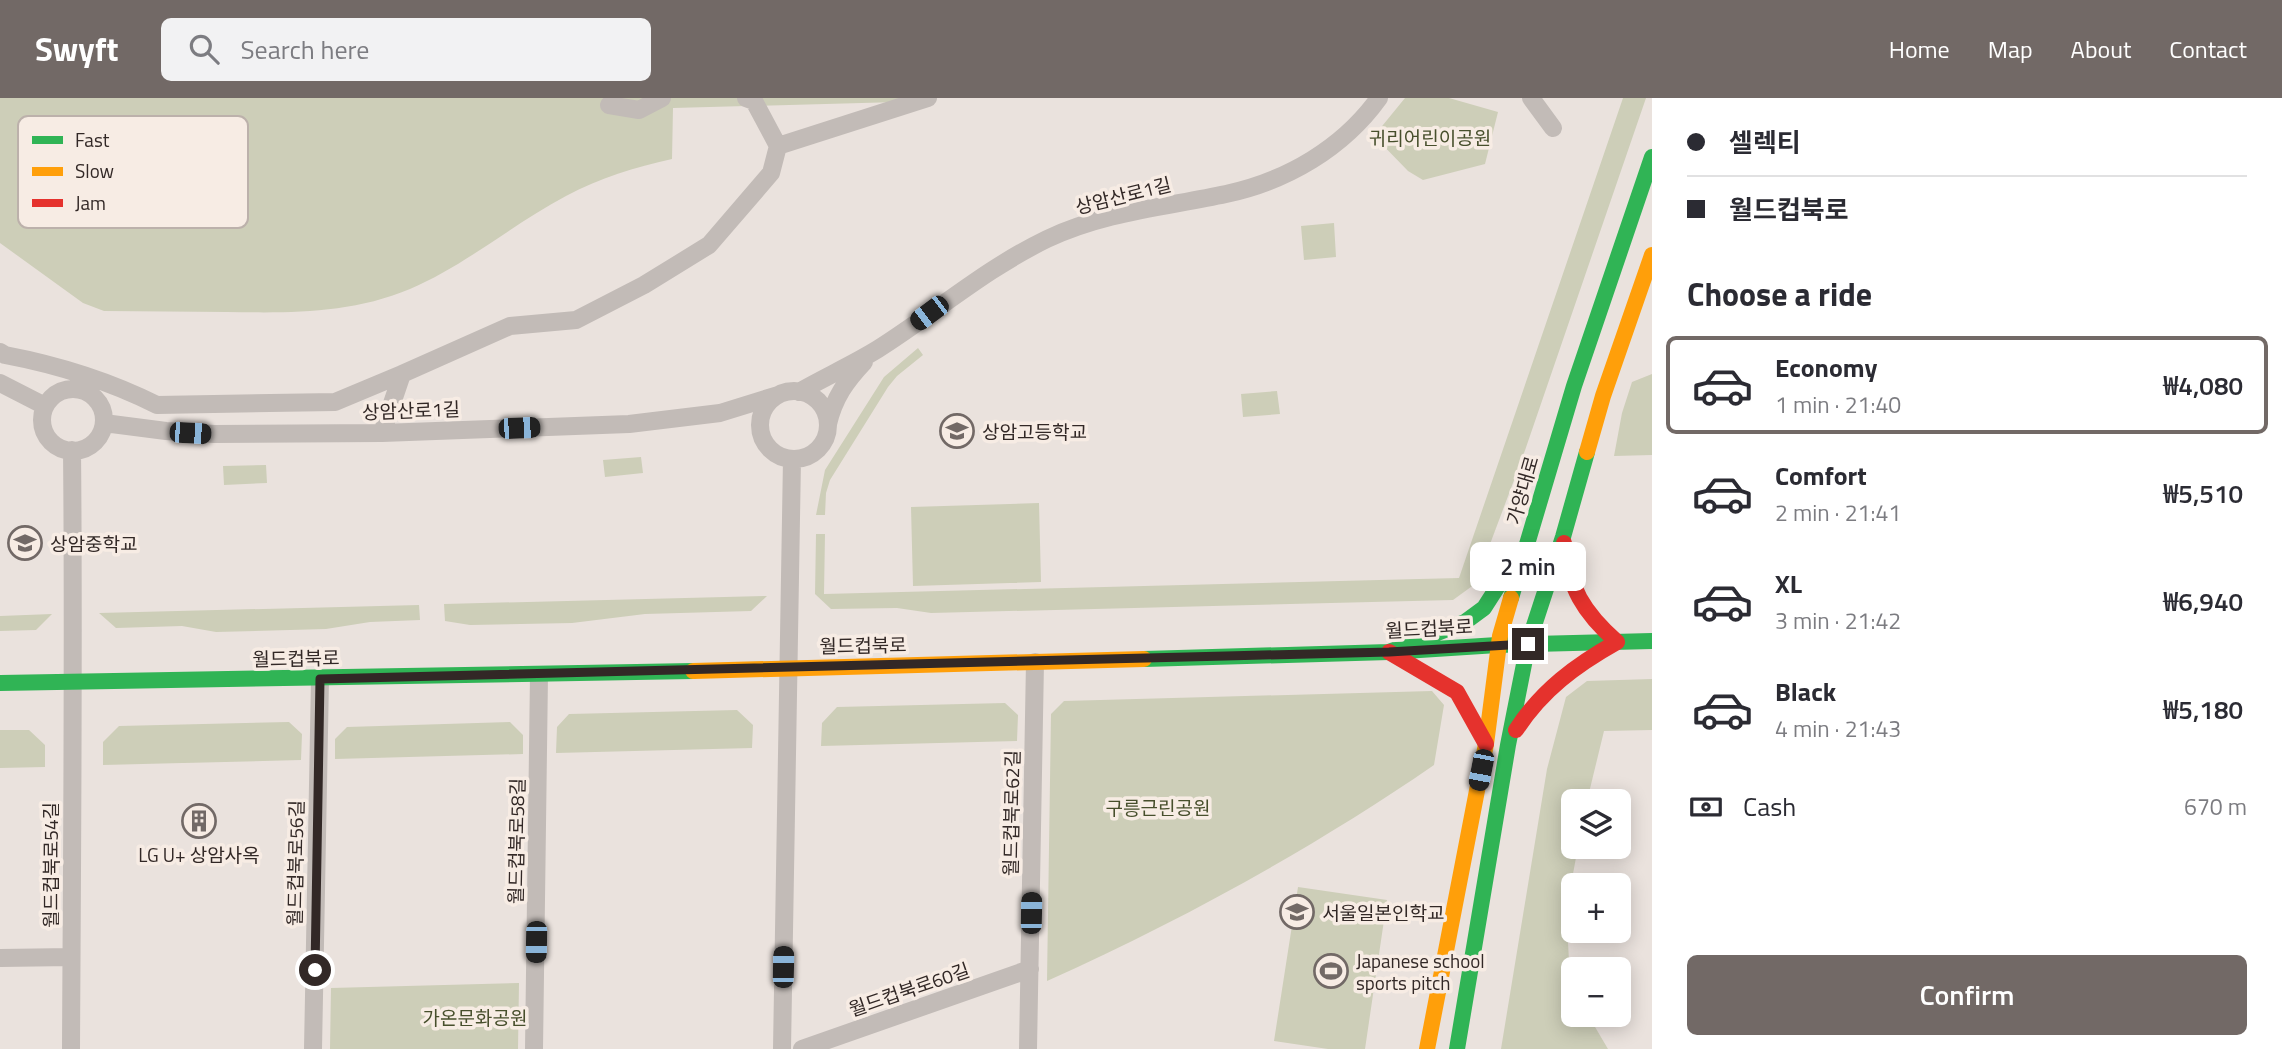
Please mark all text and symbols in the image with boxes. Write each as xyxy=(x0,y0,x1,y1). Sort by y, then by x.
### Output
search box xyxy=(161,18,651,81)
text: Swyft xyxy=(35,24,119,74)
icon: search xyxy=(185,30,223,68)
text: Search here xyxy=(241,30,369,69)
text: Home xyxy=(1889,31,1950,67)
text: Map xyxy=(1988,31,2033,67)
text: About xyxy=(2071,31,2131,67)
text: Contact xyxy=(2169,31,2247,67)
legend xyxy=(18,116,248,228)
park label: 귀리어린이공원 xyxy=(1369,123,1491,152)
text: 셀렉티 xyxy=(1729,123,1801,162)
text: Fast xyxy=(75,125,110,154)
text: Slow xyxy=(75,156,114,185)
street label: 상암산로1길 xyxy=(1072,169,1174,221)
text: Jam xyxy=(75,188,106,217)
text: 월드컵북로 xyxy=(1729,190,1849,229)
text: Choose a ride xyxy=(1687,270,1872,318)
car xyxy=(906,292,953,334)
text: Economy xyxy=(1775,348,1877,387)
icon: car xyxy=(1691,354,1754,417)
text: ₩4,080 xyxy=(2163,366,2243,405)
text: 1 min · 21:40 xyxy=(1775,387,1901,422)
street label: 상암산로1길 xyxy=(362,394,460,426)
school or university icon: 상암고등학교 xyxy=(938,412,976,450)
car xyxy=(498,417,541,439)
place label: 상암고등학교 xyxy=(982,417,1087,446)
car xyxy=(169,421,212,445)
street label: 가양대로 xyxy=(1498,452,1546,528)
text: Comfort xyxy=(1775,456,1867,495)
icon: car xyxy=(1691,462,1754,525)
text: ₩5,510 xyxy=(2163,474,2243,513)
text: 2 min · 21:41 xyxy=(1775,495,1901,530)
school or university icon: 상암중학교 xyxy=(6,524,44,562)
place label: 상암중학교 xyxy=(50,529,137,558)
callout: 2 min xyxy=(1470,542,1586,592)
text: 2 min xyxy=(1500,549,1556,584)
text: XL xyxy=(1775,564,1802,603)
icon: car xyxy=(1691,570,1754,633)
text: ₩6,940 xyxy=(2163,582,2243,621)
text: 3 min · 21:42 xyxy=(1775,603,1901,638)
street label: 월드컵북로 xyxy=(1385,611,1473,645)
route end xyxy=(1512,628,1544,660)
street label: 월드컵북로 xyxy=(819,630,907,660)
street label: 월드컵북로 xyxy=(252,643,340,673)
text: Black xyxy=(1775,672,1836,711)
icon: car xyxy=(1691,678,1754,741)
text: ₩5,180 xyxy=(2163,690,2243,729)
text: 4 min · 21:43 xyxy=(1775,711,1901,746)
car xyxy=(1467,747,1496,793)
street label: 월드컵북로62길 xyxy=(995,750,1027,876)
street label: 월드컵북로58길 xyxy=(500,778,532,904)
text: Cash xyxy=(1743,787,1796,826)
icon: cash xyxy=(1687,788,1725,826)
map controls xyxy=(1561,789,1631,1027)
button: layers xyxy=(1561,789,1631,859)
text: 670 m xyxy=(2184,789,2247,824)
park label: 구릉근린공원 xyxy=(1106,793,1210,822)
street label: 월드컵북로56길 xyxy=(279,800,311,926)
street label: 월드컵북로54길 xyxy=(36,802,65,928)
building icon: LG U+ 상암사옥 xyxy=(180,802,218,840)
place label: LG U+ 상암사옥 xyxy=(138,840,260,869)
button: + xyxy=(1561,873,1631,943)
car xyxy=(1021,892,1042,934)
school or university icon: 서울일본인학교 xyxy=(1278,893,1316,931)
place label: 서울일본인학교 xyxy=(1322,898,1444,927)
car xyxy=(526,921,547,963)
car xyxy=(773,946,794,988)
place label: Japanese school sports pitch xyxy=(1356,946,1485,997)
sports icon: Japanese school sports pitch xyxy=(1312,952,1350,990)
route start xyxy=(299,954,331,986)
street label: 월드컵북로60길 xyxy=(845,955,973,1023)
button: Confirm xyxy=(1687,955,2247,1035)
button: − xyxy=(1561,957,1631,1027)
park label: 가온문화공원 xyxy=(423,1003,527,1032)

